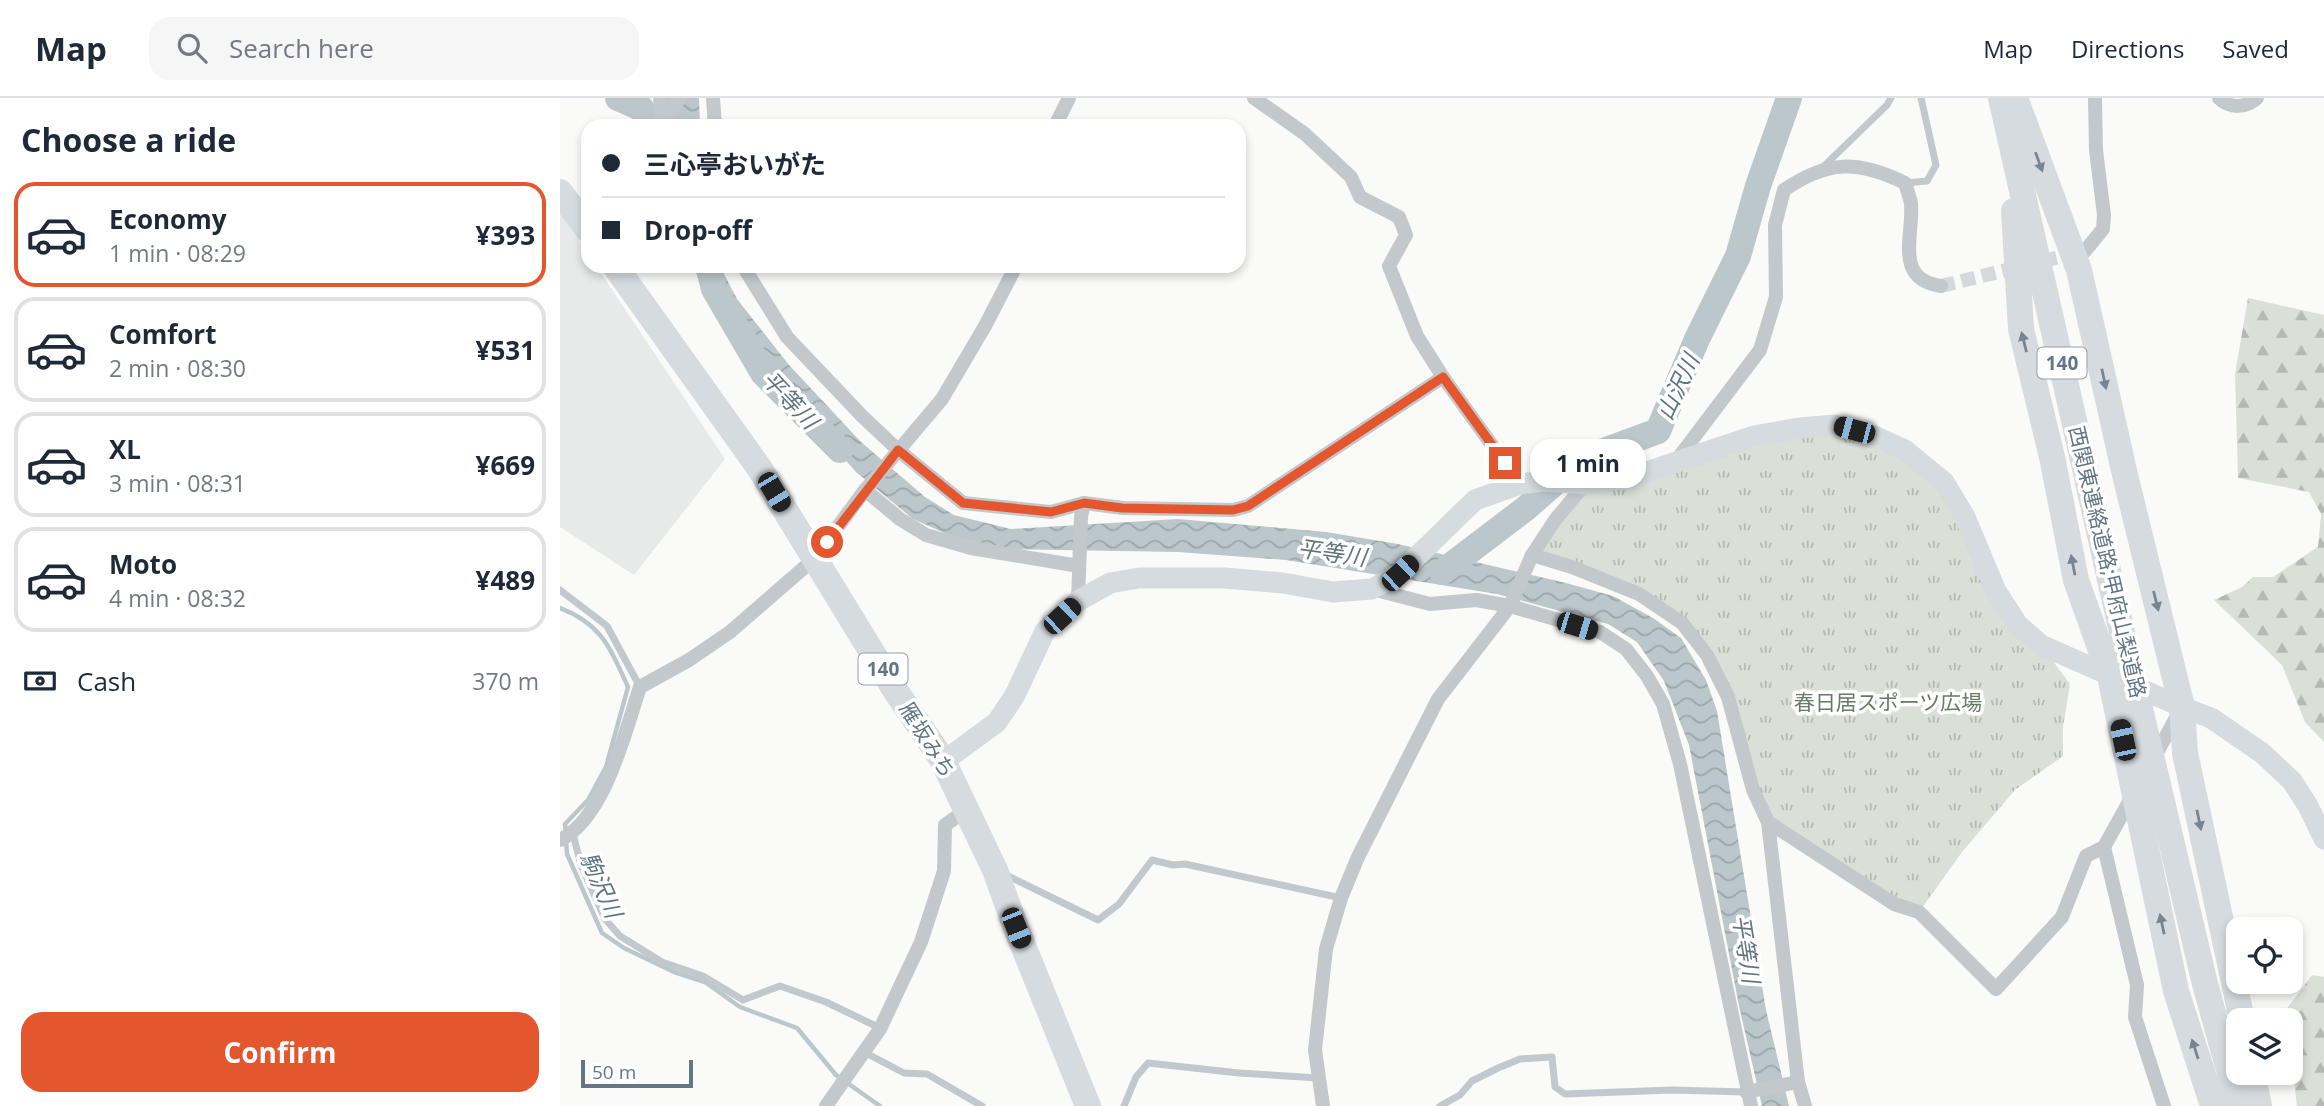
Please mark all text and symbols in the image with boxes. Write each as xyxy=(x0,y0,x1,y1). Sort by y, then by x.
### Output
search box xyxy=(149,17,639,80)
text: Map xyxy=(35,26,107,71)
icon: search xyxy=(173,29,211,67)
text: Search here xyxy=(229,30,374,66)
text: Map xyxy=(1983,32,2033,65)
text: Directions xyxy=(2071,32,2184,65)
text: Saved xyxy=(2222,32,2289,65)
text: Choose a ride xyxy=(21,118,236,161)
text: 三心亭おいがた xyxy=(644,146,826,182)
one-way arrow xyxy=(2034,151,2045,172)
text: Economy xyxy=(109,201,227,237)
icon: car xyxy=(25,203,88,266)
text: Drop-off xyxy=(644,212,752,248)
text: ¥393 xyxy=(476,217,535,253)
text: 1 min · 08:29 xyxy=(109,237,246,269)
text: Comfort xyxy=(109,316,216,352)
icon: car xyxy=(25,318,88,381)
one-way arrow xyxy=(2019,331,2030,353)
text: ¥531 xyxy=(476,332,535,368)
water label: 山沢川 xyxy=(1648,346,1707,425)
road number: 140 xyxy=(2038,347,2086,378)
text: 2 min · 08:30 xyxy=(109,352,246,384)
water label: 平等川 xyxy=(756,363,828,438)
one-way arrow xyxy=(2099,368,2110,390)
car xyxy=(1831,414,1878,446)
street label: 西関東連絡道路;甲府山梨道路 xyxy=(2063,423,2153,701)
text: XL xyxy=(109,431,141,467)
icon: car xyxy=(25,433,88,496)
callout: 1 min xyxy=(1530,438,1645,488)
text: ¥669 xyxy=(476,447,535,483)
route end xyxy=(1489,447,1521,479)
text: 1 min xyxy=(1556,447,1620,479)
text: 3 min · 08:31 xyxy=(109,467,246,499)
car xyxy=(755,469,794,515)
route start xyxy=(811,526,843,558)
water label: 平等川 xyxy=(1296,531,1372,573)
text: Moto xyxy=(109,546,177,582)
icon: car xyxy=(25,548,88,611)
car xyxy=(1378,551,1423,595)
one-way arrow xyxy=(2067,554,2078,576)
text: ¥489 xyxy=(476,562,535,598)
text: 4 min · 08:32 xyxy=(109,582,246,614)
one-way arrow xyxy=(2151,590,2162,612)
car xyxy=(1040,594,1085,638)
car xyxy=(1554,610,1601,642)
road number: 140 xyxy=(858,654,908,684)
icon: cash xyxy=(21,662,59,700)
text: Cash xyxy=(77,663,136,699)
text: 370 m xyxy=(472,665,539,697)
park label: 春日居スポーツ広場 xyxy=(1794,688,1982,716)
street label: 雁坂みち xyxy=(894,696,962,783)
car xyxy=(2109,717,2138,763)
one-way arrow xyxy=(2194,809,2205,831)
water label: 駒沢川 xyxy=(573,847,632,925)
car xyxy=(999,905,1034,951)
water label: 平等川 xyxy=(1726,912,1769,988)
one-way arrow xyxy=(2156,913,2167,935)
map controls xyxy=(2226,917,2303,1085)
button: locate xyxy=(2226,917,2303,994)
button: layers xyxy=(2226,1008,2303,1085)
button: Confirm xyxy=(21,1012,539,1092)
one-way arrow xyxy=(2189,1038,2199,1059)
scale bar xyxy=(581,1057,693,1089)
text: 50 m xyxy=(592,1059,636,1085)

